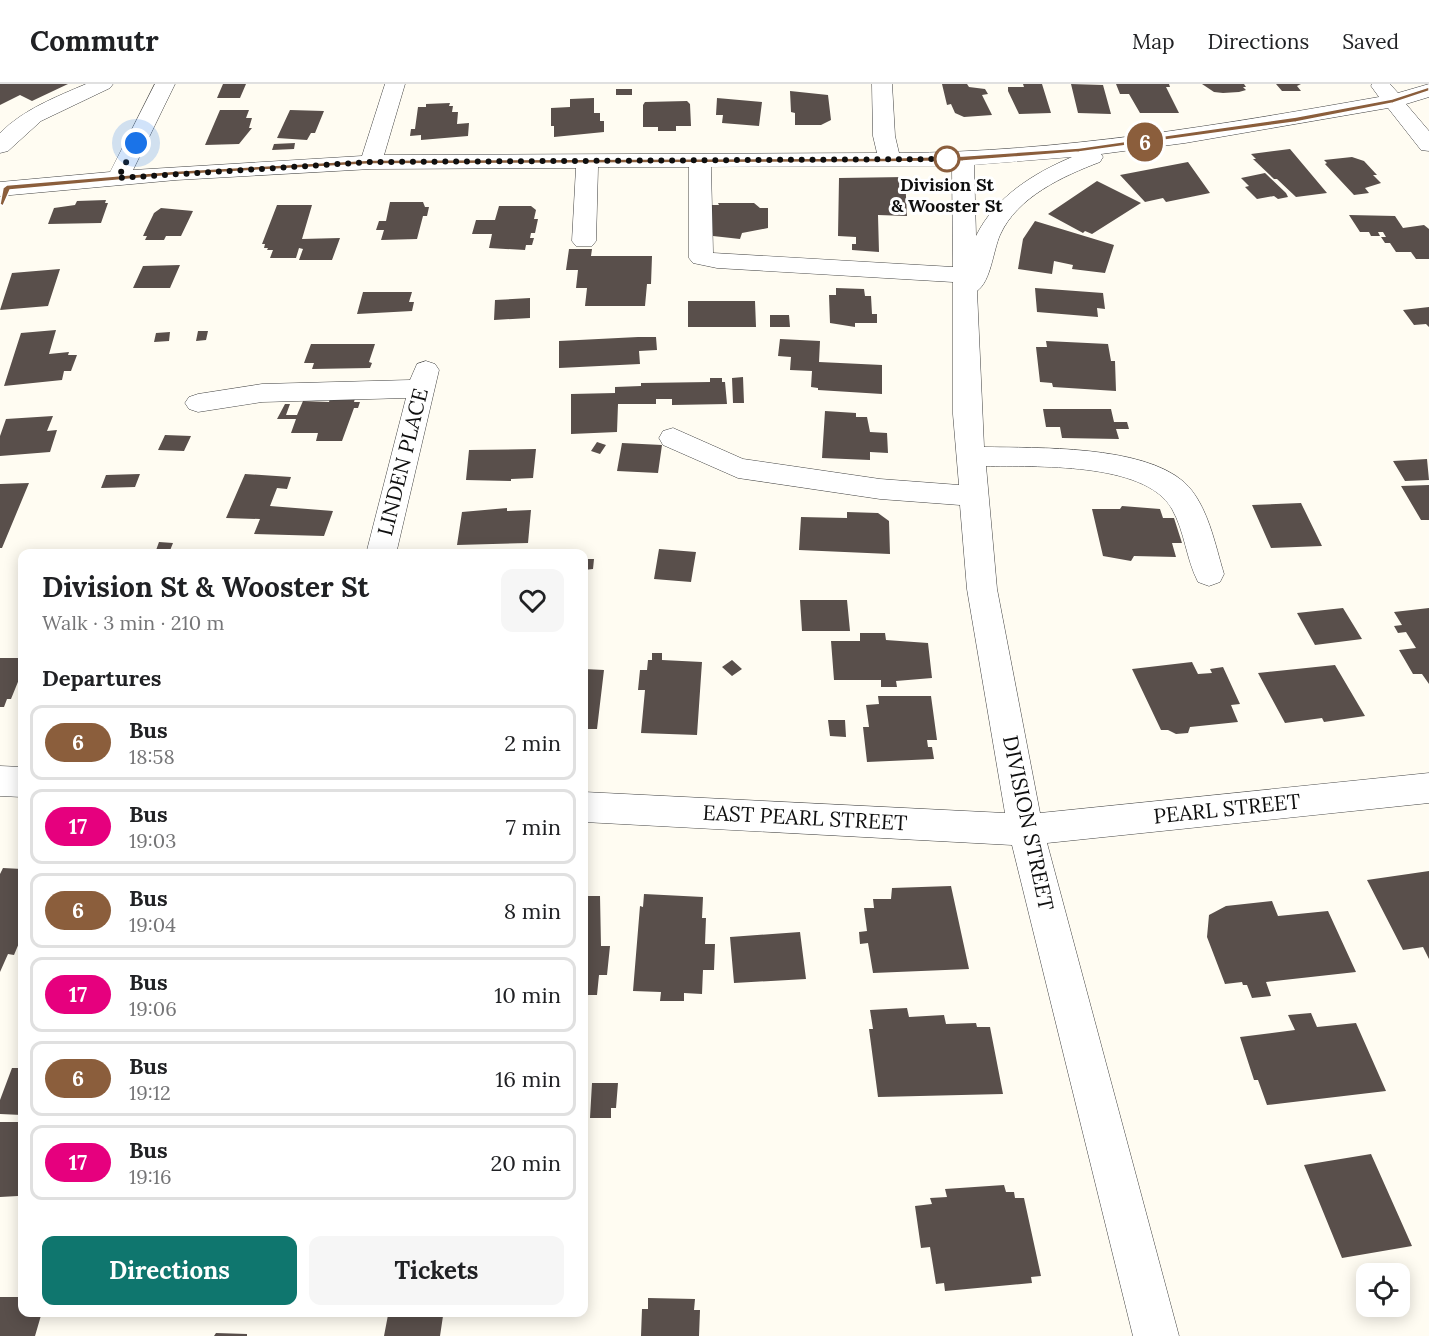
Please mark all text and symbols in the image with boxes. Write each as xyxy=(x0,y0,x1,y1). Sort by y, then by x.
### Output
text: Commutr xyxy=(30,23,159,59)
text: Map xyxy=(1132,28,1175,55)
text: Directions xyxy=(1208,28,1309,55)
text: Saved xyxy=(1342,28,1399,55)
line badge: 6 xyxy=(1126,122,1164,162)
your location xyxy=(121,128,151,158)
text: 6 xyxy=(1139,129,1151,156)
marker: Division St & Wooster St xyxy=(934,146,960,172)
place label: Division St & Wooster St xyxy=(891,173,1003,217)
street label: LINDEN PLACE xyxy=(371,385,434,538)
text: Division St & Wooster St xyxy=(42,569,369,605)
button: heart xyxy=(501,569,564,632)
text: Walk · 3 min · 210 m xyxy=(42,610,224,635)
text: Departures xyxy=(42,664,161,692)
text: Bus xyxy=(129,716,168,744)
text: 6 xyxy=(72,729,84,756)
text: 2 min xyxy=(504,729,561,757)
street label: DIVISION STREET xyxy=(997,733,1060,913)
text: 18:58 xyxy=(129,744,175,769)
street label: PEARL STREET xyxy=(1152,787,1302,830)
street label: EAST PEARL STREET xyxy=(702,799,908,836)
text: Bus xyxy=(129,800,168,828)
text: 17 xyxy=(69,813,87,840)
text: 7 min xyxy=(506,813,561,841)
text: 19:03 xyxy=(129,828,176,853)
text: Bus xyxy=(129,884,168,912)
text: 6 xyxy=(72,897,84,924)
text: 8 min xyxy=(504,897,561,925)
text: 19:04 xyxy=(129,912,176,937)
text: Bus xyxy=(129,968,168,996)
text: 17 xyxy=(69,981,87,1008)
text: 10 min xyxy=(494,981,561,1009)
text: 19:06 xyxy=(129,996,177,1021)
text: Bus xyxy=(129,1052,168,1080)
text: 6 xyxy=(72,1065,84,1092)
text: 16 min xyxy=(495,1065,561,1093)
text: 19:12 xyxy=(129,1080,171,1105)
text: Bus xyxy=(129,1136,168,1164)
text: 17 xyxy=(69,1149,87,1176)
text: 20 min xyxy=(491,1149,561,1177)
text: 19:16 xyxy=(129,1164,172,1189)
button: Directions xyxy=(42,1236,297,1305)
button: Tickets xyxy=(309,1236,564,1305)
map controls xyxy=(1356,1263,1410,1317)
button: locate xyxy=(1356,1263,1410,1317)

